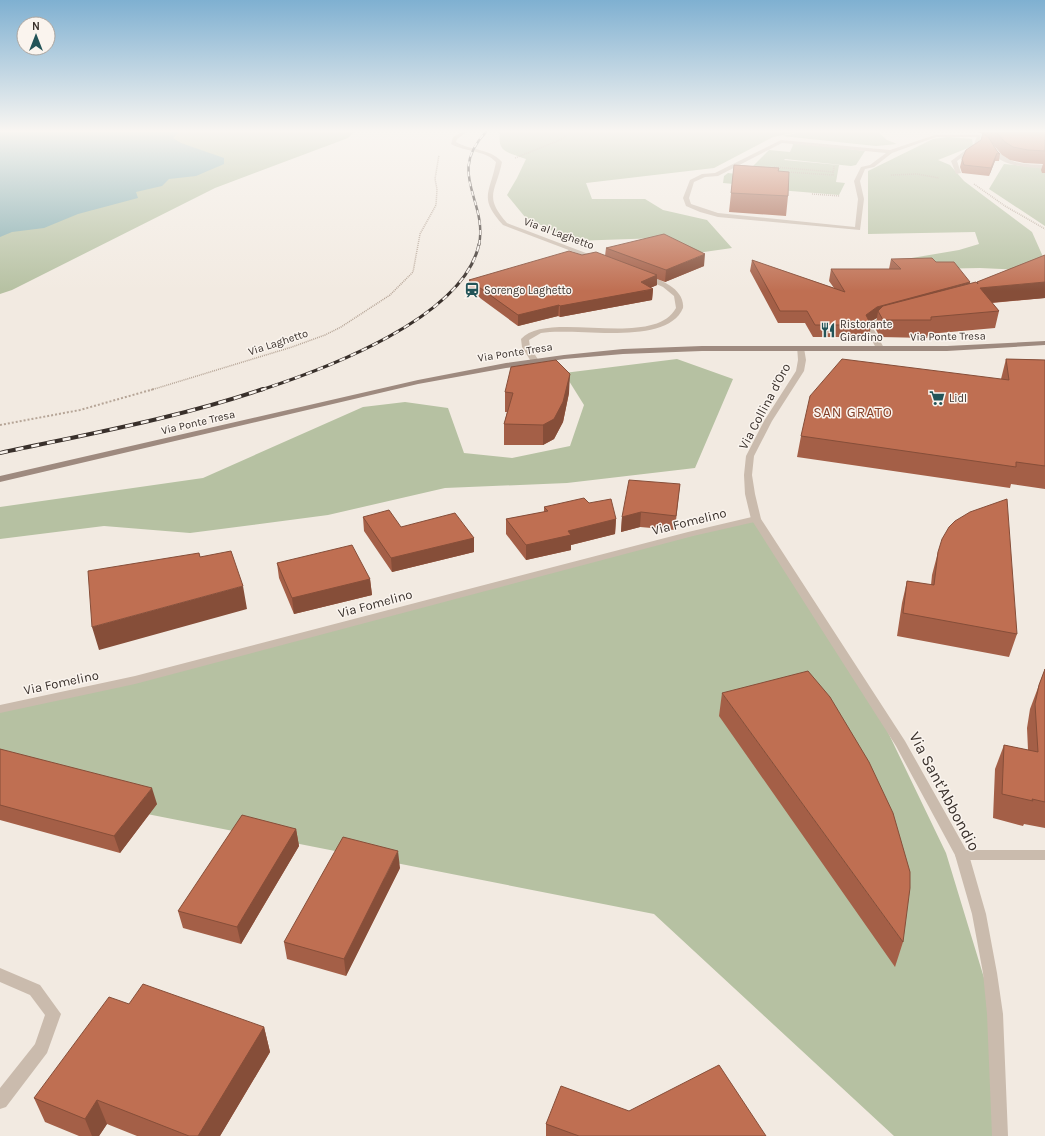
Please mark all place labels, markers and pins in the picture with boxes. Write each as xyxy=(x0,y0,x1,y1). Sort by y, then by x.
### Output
station icon: Sorengo Laghetto xyxy=(463,281,481,299)
place label: Sorengo Laghetto xyxy=(484,284,572,297)
place label: Ristorante Giardino xyxy=(840,318,893,344)
restaurant icon: Ristorante Giardino xyxy=(819,321,837,339)
supermarket icon: Lidl xyxy=(928,389,946,407)
place label: Lidl xyxy=(949,392,967,405)

